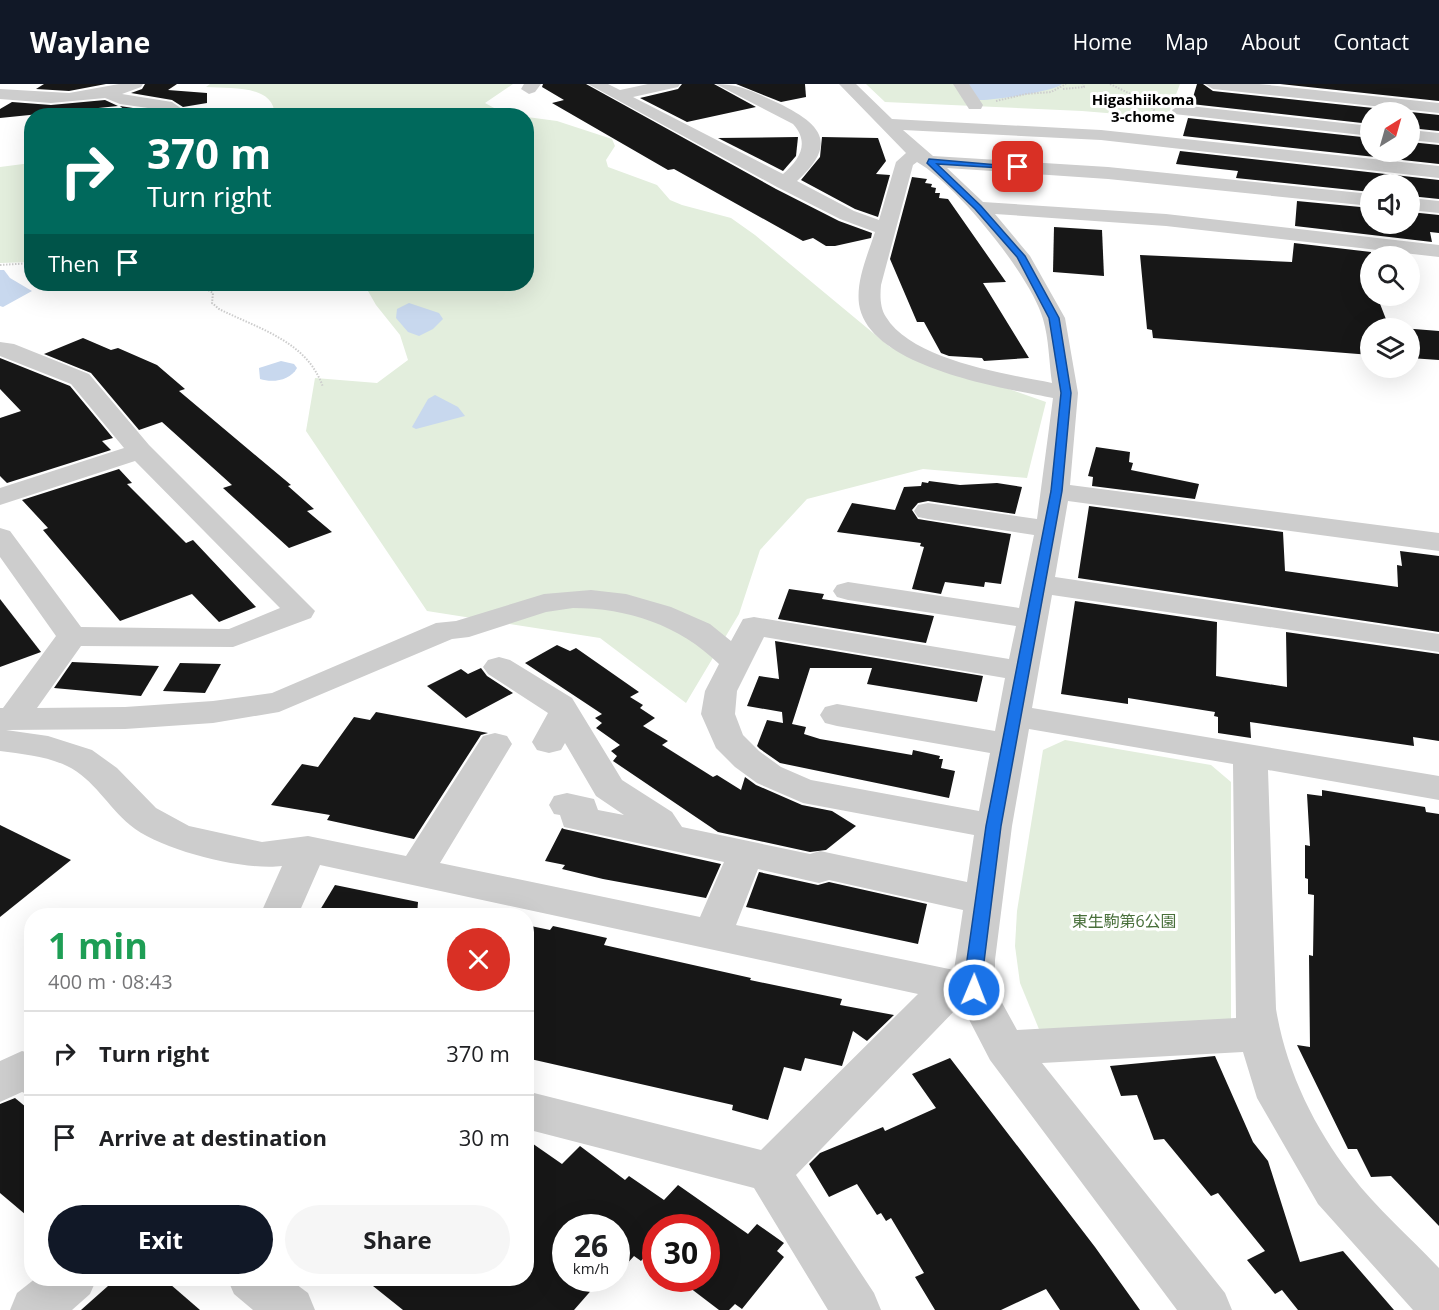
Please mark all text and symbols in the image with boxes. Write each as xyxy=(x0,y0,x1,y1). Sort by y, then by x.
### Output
text: Waylane xyxy=(30,23,150,61)
text: Home xyxy=(1073,28,1132,56)
text: Map xyxy=(1165,28,1208,56)
text: About xyxy=(1241,28,1301,56)
text: Contact xyxy=(1334,28,1409,56)
district label: Higashiikoma 3-chome xyxy=(1092,89,1194,126)
north arrow xyxy=(1360,102,1420,162)
map controls xyxy=(1360,102,1420,378)
text: 370 m xyxy=(147,124,271,181)
icon: right xyxy=(48,132,126,210)
pin xyxy=(992,141,1043,192)
icon: arrive xyxy=(1001,150,1034,183)
button: sound xyxy=(1360,174,1420,234)
text: Turn right xyxy=(147,178,272,215)
icon: arrive xyxy=(111,246,144,279)
button: search xyxy=(1360,246,1420,306)
text: Then xyxy=(48,248,99,278)
button: layers xyxy=(1360,318,1420,378)
park label: 東生駒第6公園 xyxy=(1071,910,1177,932)
text: 1 min xyxy=(48,921,148,970)
button: close xyxy=(447,928,510,991)
position arrow xyxy=(942,958,1006,1022)
text: 400 m · 08:43 xyxy=(48,968,173,995)
icon: right xyxy=(48,1037,81,1070)
text: Turn right xyxy=(99,1038,210,1068)
text: 370 m xyxy=(446,1038,510,1068)
icon: arrive xyxy=(48,1121,81,1154)
text: Arrive at destination xyxy=(99,1122,327,1152)
text: 30 m xyxy=(459,1122,510,1152)
button: Exit xyxy=(48,1205,273,1274)
button: Share xyxy=(285,1205,510,1274)
speed limit sign: 30 xyxy=(642,1214,720,1292)
text: 26 xyxy=(574,1225,608,1266)
text: km/h xyxy=(573,1258,609,1278)

